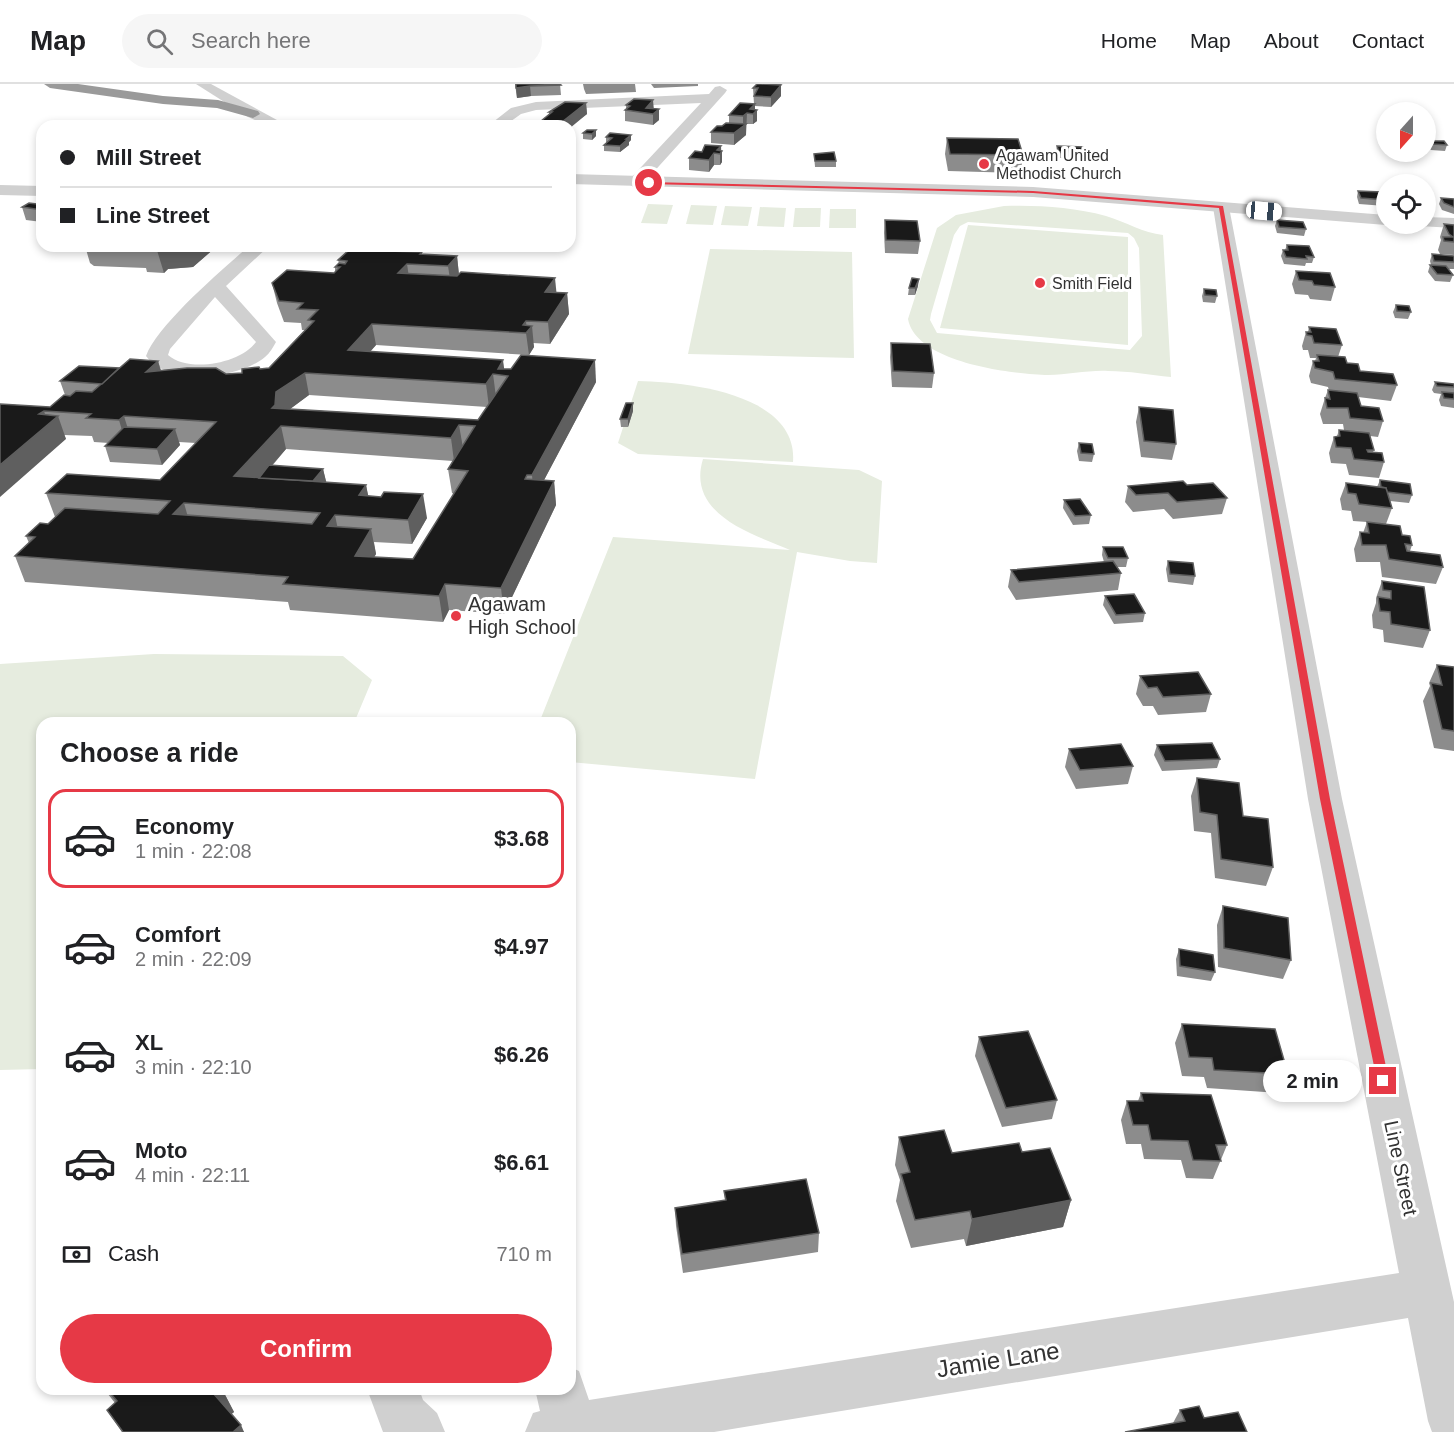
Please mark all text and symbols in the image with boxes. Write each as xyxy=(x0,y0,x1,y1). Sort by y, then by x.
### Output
search box xyxy=(122,14,542,68)
text: Map xyxy=(30,25,86,56)
icon: search xyxy=(143,25,176,58)
text: Search here xyxy=(191,28,311,53)
text: Home xyxy=(1101,29,1157,52)
text: Map xyxy=(1190,29,1231,52)
text: About xyxy=(1264,29,1319,52)
text: Contact xyxy=(1352,29,1424,52)
north arrow xyxy=(1376,102,1436,162)
map controls xyxy=(1376,102,1436,234)
text: Mill Street xyxy=(96,145,201,170)
place label: Agawam United Methodist Church xyxy=(996,147,1121,182)
marker: Agawam United Methodist Church xyxy=(977,157,991,171)
route start xyxy=(635,169,662,196)
button: locate xyxy=(1376,174,1436,234)
car xyxy=(1245,200,1283,222)
text: Line Street xyxy=(96,203,210,228)
place label: Smith Field xyxy=(1052,275,1132,292)
marker: Smith Field xyxy=(1033,276,1047,290)
place label: Agawam High School xyxy=(468,593,576,638)
marker: Agawam High School xyxy=(449,609,463,623)
text: Choose a ride xyxy=(60,738,239,768)
icon: car xyxy=(63,812,117,866)
text: Economy xyxy=(135,814,234,839)
text: $3.68 xyxy=(494,826,549,851)
text: 1 min · 22:08 xyxy=(135,840,252,862)
icon: car xyxy=(63,920,117,974)
text: Comfort xyxy=(135,922,221,947)
text: $4.97 xyxy=(494,934,549,959)
text: 2 min · 22:09 xyxy=(135,948,252,970)
icon: car xyxy=(63,1028,117,1082)
text: XL xyxy=(135,1030,163,1055)
text: $6.26 xyxy=(494,1042,549,1067)
text: 3 min · 22:10 xyxy=(135,1056,252,1078)
callout: 2 min xyxy=(1263,1060,1362,1102)
route end xyxy=(1369,1067,1396,1094)
text: 2 min xyxy=(1286,1070,1339,1092)
street label: Line Street xyxy=(1380,1118,1422,1218)
icon: car xyxy=(63,1136,117,1190)
text: Moto xyxy=(135,1138,188,1163)
text: $6.61 xyxy=(494,1150,549,1175)
text: 4 min · 22:11 xyxy=(135,1164,250,1186)
icon: cash xyxy=(60,1238,93,1271)
text: Cash xyxy=(108,1241,159,1266)
text: 710 m xyxy=(496,1243,552,1265)
button: Confirm xyxy=(60,1314,552,1383)
street label: Jamie Lane xyxy=(935,1336,1061,1383)

